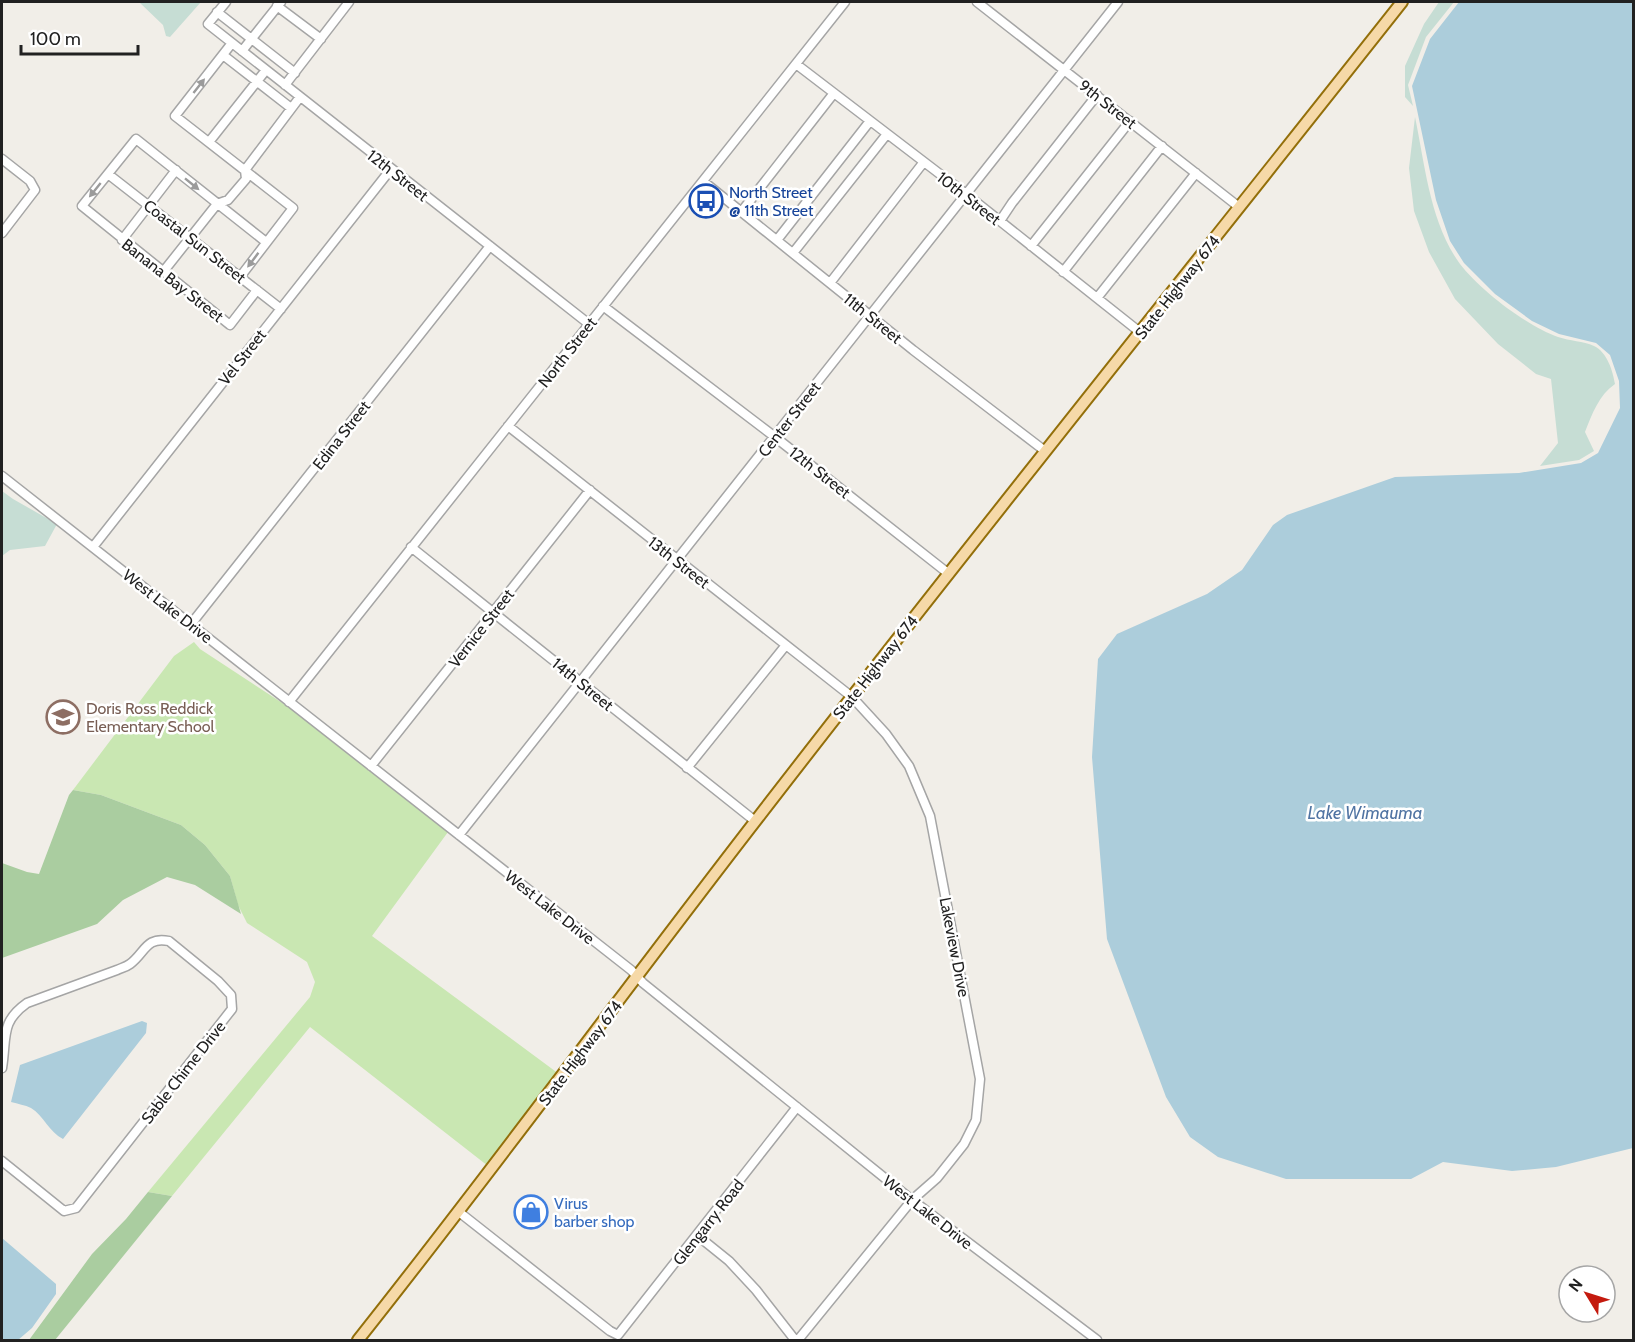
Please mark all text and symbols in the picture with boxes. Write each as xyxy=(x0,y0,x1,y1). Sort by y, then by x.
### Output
scale bar xyxy=(21,18,138,56)
text: 100 m xyxy=(30,28,81,50)
street label: 9th Street xyxy=(1075,76,1141,133)
one-way arrow xyxy=(192,78,204,93)
street label: 12th Street xyxy=(363,146,433,206)
street label: 10th Street xyxy=(933,168,1005,229)
one-way arrow xyxy=(184,177,200,190)
one-way arrow xyxy=(89,182,102,198)
bus stop icon: North Street @ 11th Street xyxy=(688,183,724,219)
place label: North Street @ 11th Street xyxy=(729,183,814,220)
street label: Coastal Sun Street xyxy=(140,196,250,288)
street label: State Highway 674 xyxy=(1131,232,1224,343)
street label: Banana Bay Street xyxy=(118,235,228,326)
one-way arrow xyxy=(248,252,260,267)
street label: 11th Street xyxy=(840,289,906,348)
street label: North Street xyxy=(534,313,601,391)
street label: Vel Street xyxy=(215,325,270,389)
street label: Center Street xyxy=(754,378,825,461)
street label: Edina Street xyxy=(309,397,375,474)
street label: 12th Street xyxy=(785,443,855,503)
street label: 13th Street xyxy=(644,533,714,593)
street label: West Lake Drive xyxy=(119,566,216,647)
street label: Vernice Street xyxy=(445,585,518,671)
street label: State Highway 674 xyxy=(829,612,922,723)
street label: 14th Street xyxy=(548,654,618,715)
school or university icon: Doris Ross Reddick Elementary School xyxy=(45,699,81,735)
place label: Doris Ross Reddick Elementary School xyxy=(86,699,214,736)
water label: Lake Wimauma xyxy=(1308,802,1422,824)
street label: West Lake Drive xyxy=(501,867,598,948)
street label: Lakeview Drive xyxy=(936,896,973,999)
street label: State Highway 674 xyxy=(535,997,626,1110)
street label: Sable Chime Drive xyxy=(137,1017,229,1127)
street label: West Lake Drive xyxy=(879,1172,976,1253)
street label: Glengarry Road xyxy=(669,1176,748,1269)
shop icon: Virus barber shop xyxy=(513,1194,549,1230)
place label: Virus barber shop xyxy=(554,1194,634,1231)
north arrow xyxy=(1557,1264,1617,1324)
text: N xyxy=(1565,1275,1587,1295)

